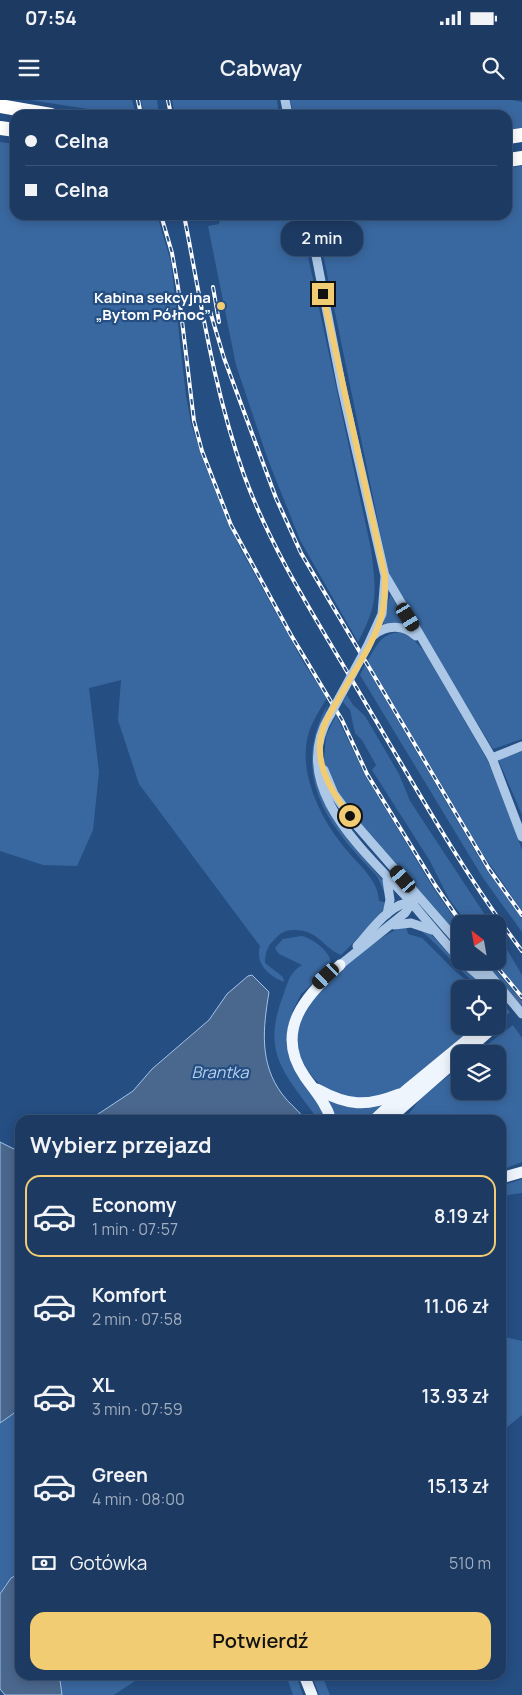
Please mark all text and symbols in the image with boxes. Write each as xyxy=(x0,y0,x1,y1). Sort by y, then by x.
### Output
text: 07:54 xyxy=(25,5,77,31)
text: Cabway xyxy=(220,53,302,83)
icon: menu xyxy=(15,54,43,82)
icon: search xyxy=(479,54,507,82)
text: Celna xyxy=(55,128,109,154)
text: Celna xyxy=(55,177,109,203)
callout: 2 min xyxy=(282,221,364,256)
text: 2 min xyxy=(302,227,342,249)
route end xyxy=(312,283,334,305)
place label: Kabina sekcyjna „Bytom Północ” xyxy=(94,287,211,325)
marker: Kabina sekcyjna „Bytom Północ” xyxy=(215,300,227,312)
car xyxy=(393,600,422,634)
route start xyxy=(339,805,361,827)
car xyxy=(387,863,418,895)
north arrow xyxy=(451,915,506,970)
map controls xyxy=(451,915,506,1100)
car xyxy=(309,960,342,992)
button: locate xyxy=(451,980,506,1035)
button: layers xyxy=(451,1045,506,1100)
water label: Brantka xyxy=(192,1061,250,1083)
text: Wybierz przejazd xyxy=(30,1130,212,1160)
text: Economy xyxy=(92,1192,176,1218)
icon: car xyxy=(32,1194,77,1239)
text: 8.19 zł xyxy=(434,1203,489,1229)
text: 1 min · 07:57 xyxy=(92,1218,178,1240)
text: Komfort xyxy=(92,1282,167,1308)
icon: car xyxy=(32,1284,77,1329)
text: 11.06 zł xyxy=(424,1293,489,1319)
text: 2 min · 07:58 xyxy=(92,1308,182,1330)
text: XL xyxy=(92,1372,115,1398)
icon: car xyxy=(32,1374,77,1419)
text: 13.93 zł xyxy=(421,1383,489,1409)
text: 3 min · 07:59 xyxy=(92,1398,183,1420)
text: Green xyxy=(92,1462,148,1488)
icon: car xyxy=(32,1464,77,1509)
text: 15.13 zł xyxy=(427,1473,489,1499)
text: 4 min · 08:00 xyxy=(92,1488,185,1510)
icon: cash xyxy=(30,1549,58,1577)
text: Gotówka xyxy=(70,1550,147,1576)
text: 510 m xyxy=(449,1552,491,1574)
button: Potwierdź xyxy=(30,1612,491,1670)

